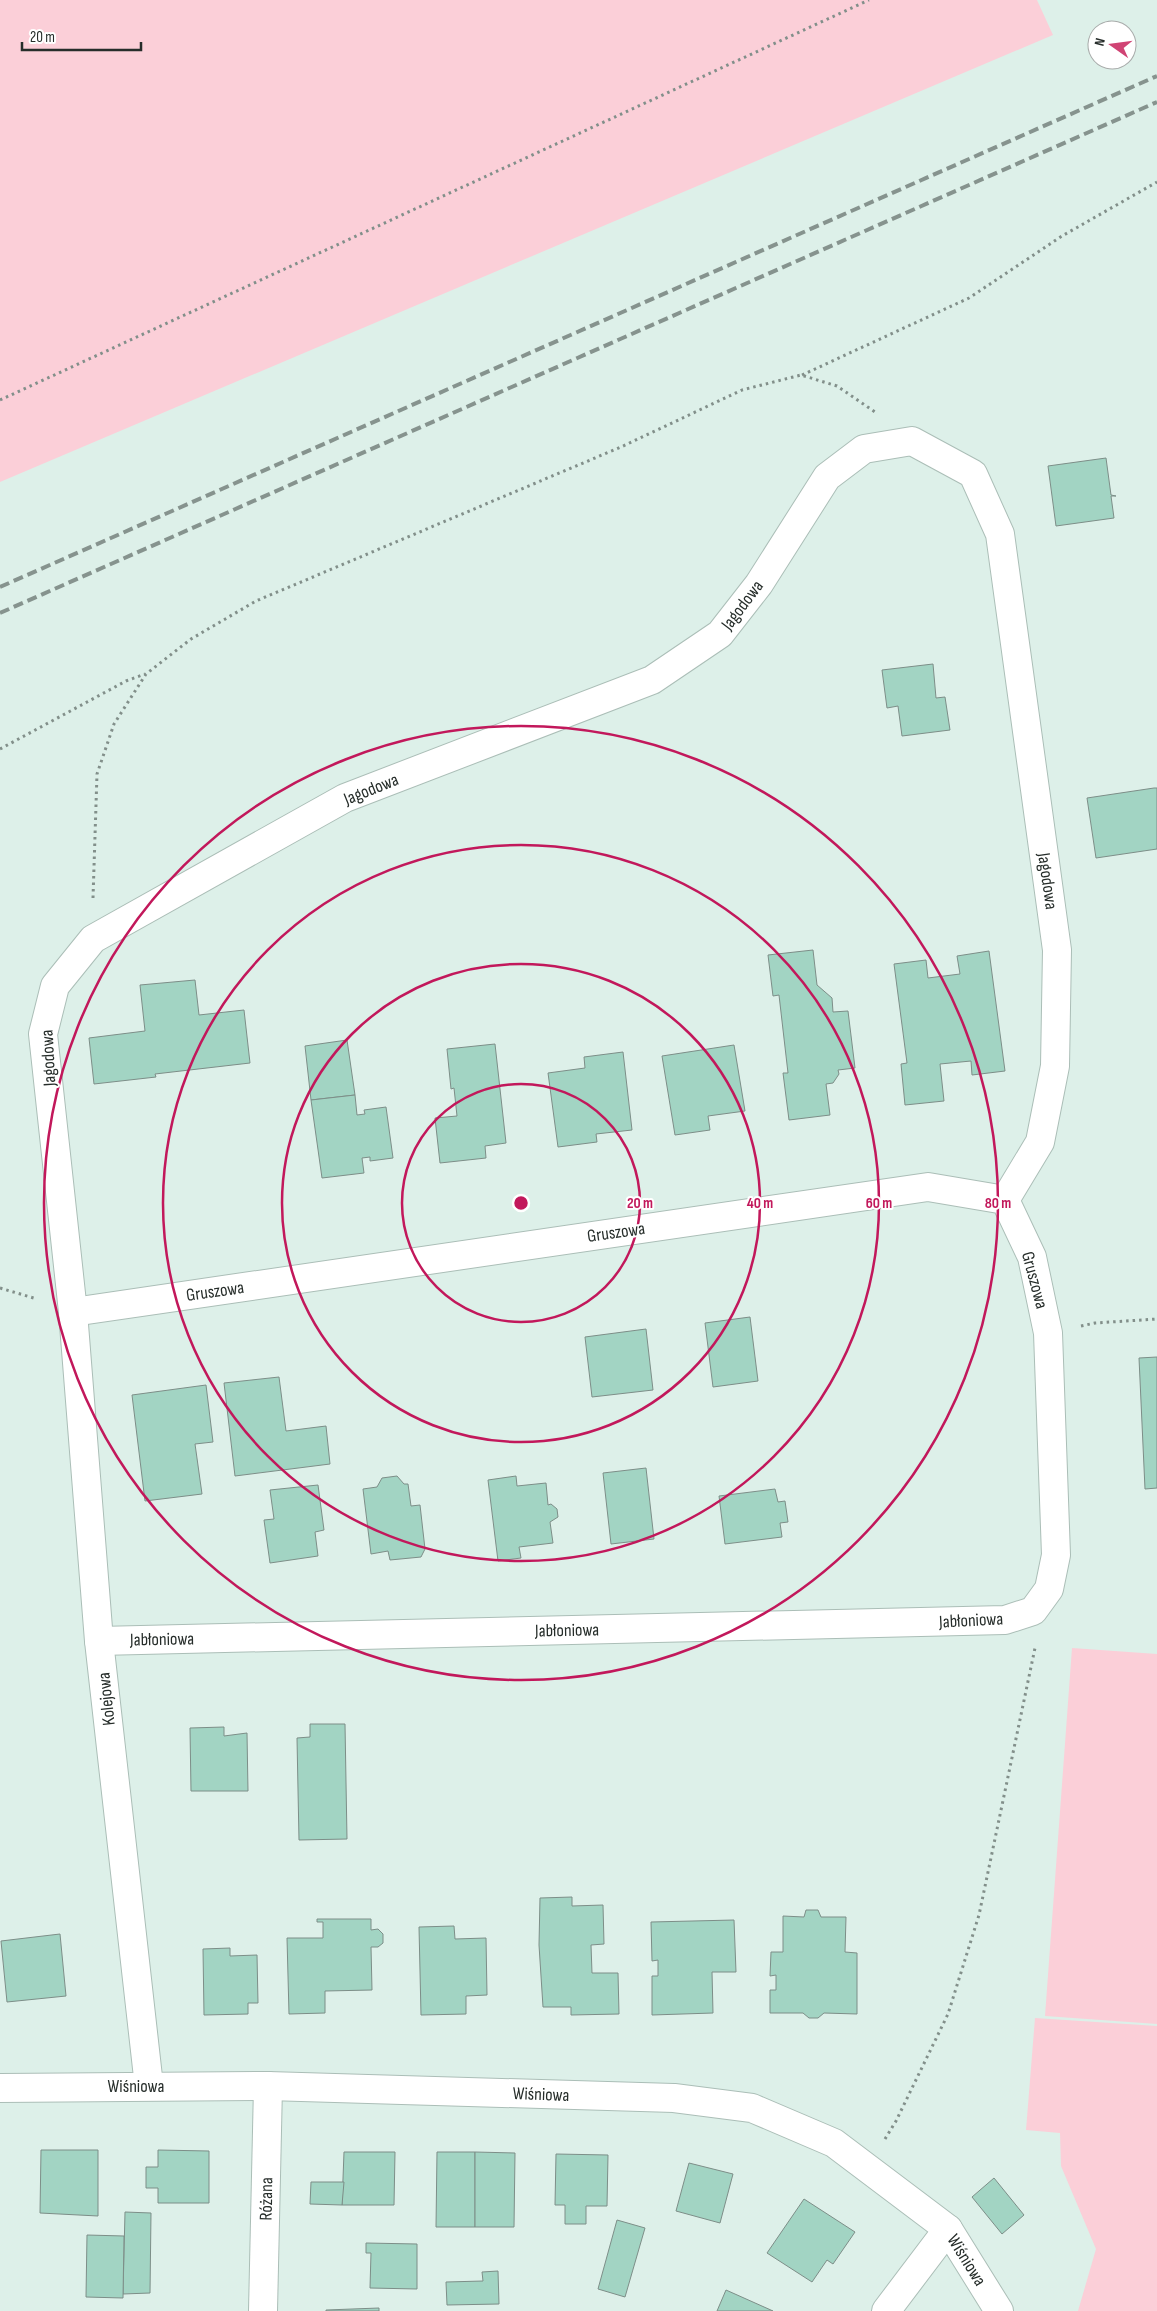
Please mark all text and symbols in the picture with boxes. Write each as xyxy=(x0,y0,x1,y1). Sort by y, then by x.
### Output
scale bar xyxy=(22,20,141,52)
north arrow xyxy=(1087,20,1137,70)
text: 20 m xyxy=(30,28,55,47)
text: N xyxy=(1091,36,1109,48)
street label: Jagodowa xyxy=(716,576,768,635)
street label: Jagodowa xyxy=(340,769,402,810)
street label: Jagodowa xyxy=(1033,850,1062,911)
street label: Jagodowa xyxy=(37,1029,61,1088)
centre of rings xyxy=(512,1194,530,1212)
text: 20 m xyxy=(627,1194,653,1213)
text: 40 m xyxy=(747,1194,773,1213)
text: 60 m xyxy=(866,1194,892,1213)
text: 80 m xyxy=(985,1194,1011,1213)
street label: Gruszowa xyxy=(586,1218,646,1247)
street label: Gruszowa xyxy=(1017,1249,1052,1311)
street label: Gruszowa xyxy=(185,1277,245,1306)
street label: Jabłoniowa xyxy=(937,1608,1004,1633)
street label: Jabłoniowa xyxy=(534,1619,599,1642)
street label: Jabłoniowa xyxy=(129,1628,194,1651)
street label: Kolejowa xyxy=(93,1671,120,1727)
street label: Wiśniowa xyxy=(108,2076,164,2097)
street label: Wiśniowa xyxy=(512,2083,570,2106)
street label: Różana xyxy=(256,2177,277,2221)
street label: Wiśniowa xyxy=(943,2231,991,2290)

